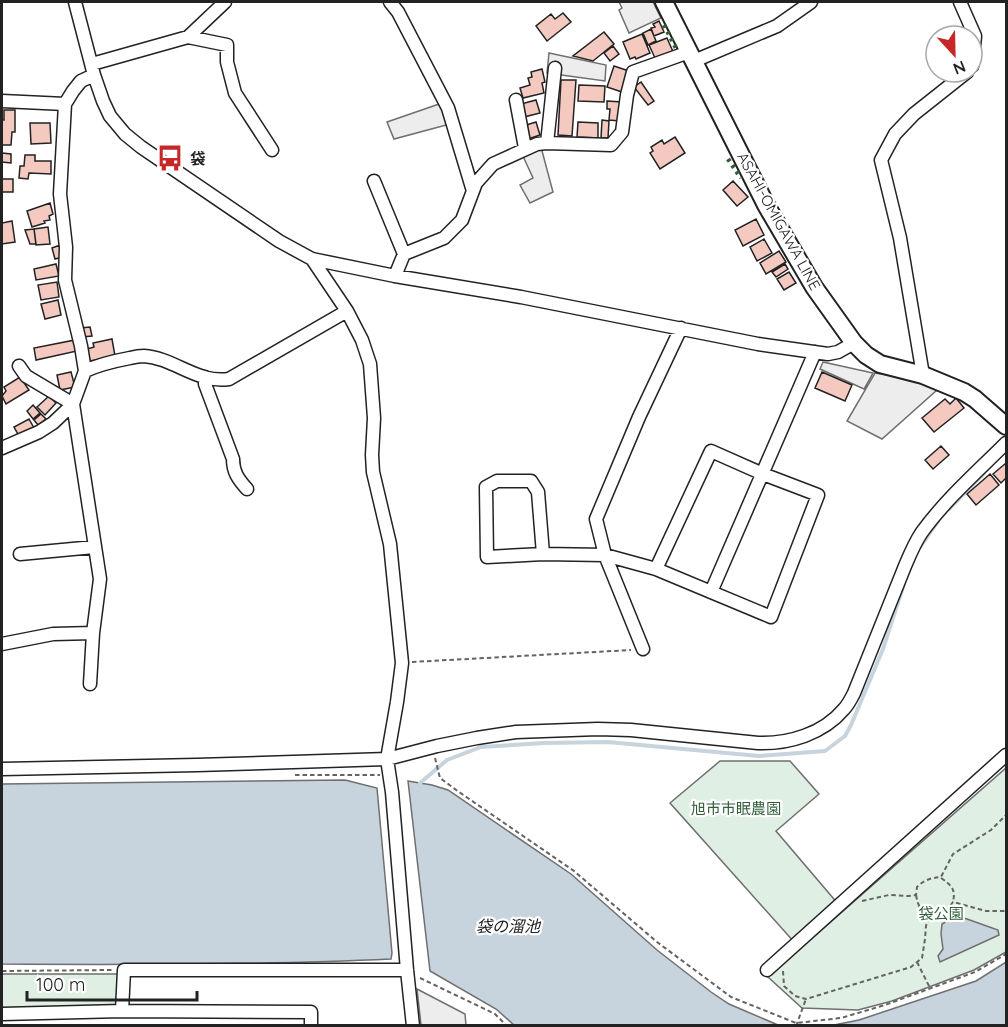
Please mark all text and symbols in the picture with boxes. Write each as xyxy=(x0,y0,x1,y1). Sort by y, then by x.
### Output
north arrow xyxy=(924,24,984,84)
text: N xyxy=(950,56,969,79)
bus stop icon: 袋 xyxy=(155,143,185,173)
place label: 袋 xyxy=(190,149,205,168)
street label: ASAHI-OMIGAWA LINE xyxy=(733,149,825,293)
park label: 旭市市眠農園 xyxy=(691,799,781,818)
park label: 袋公園 xyxy=(918,904,964,923)
water label: 袋の溜池 xyxy=(476,916,542,936)
scale bar xyxy=(27,964,196,1002)
text: 100 m xyxy=(36,973,85,996)

